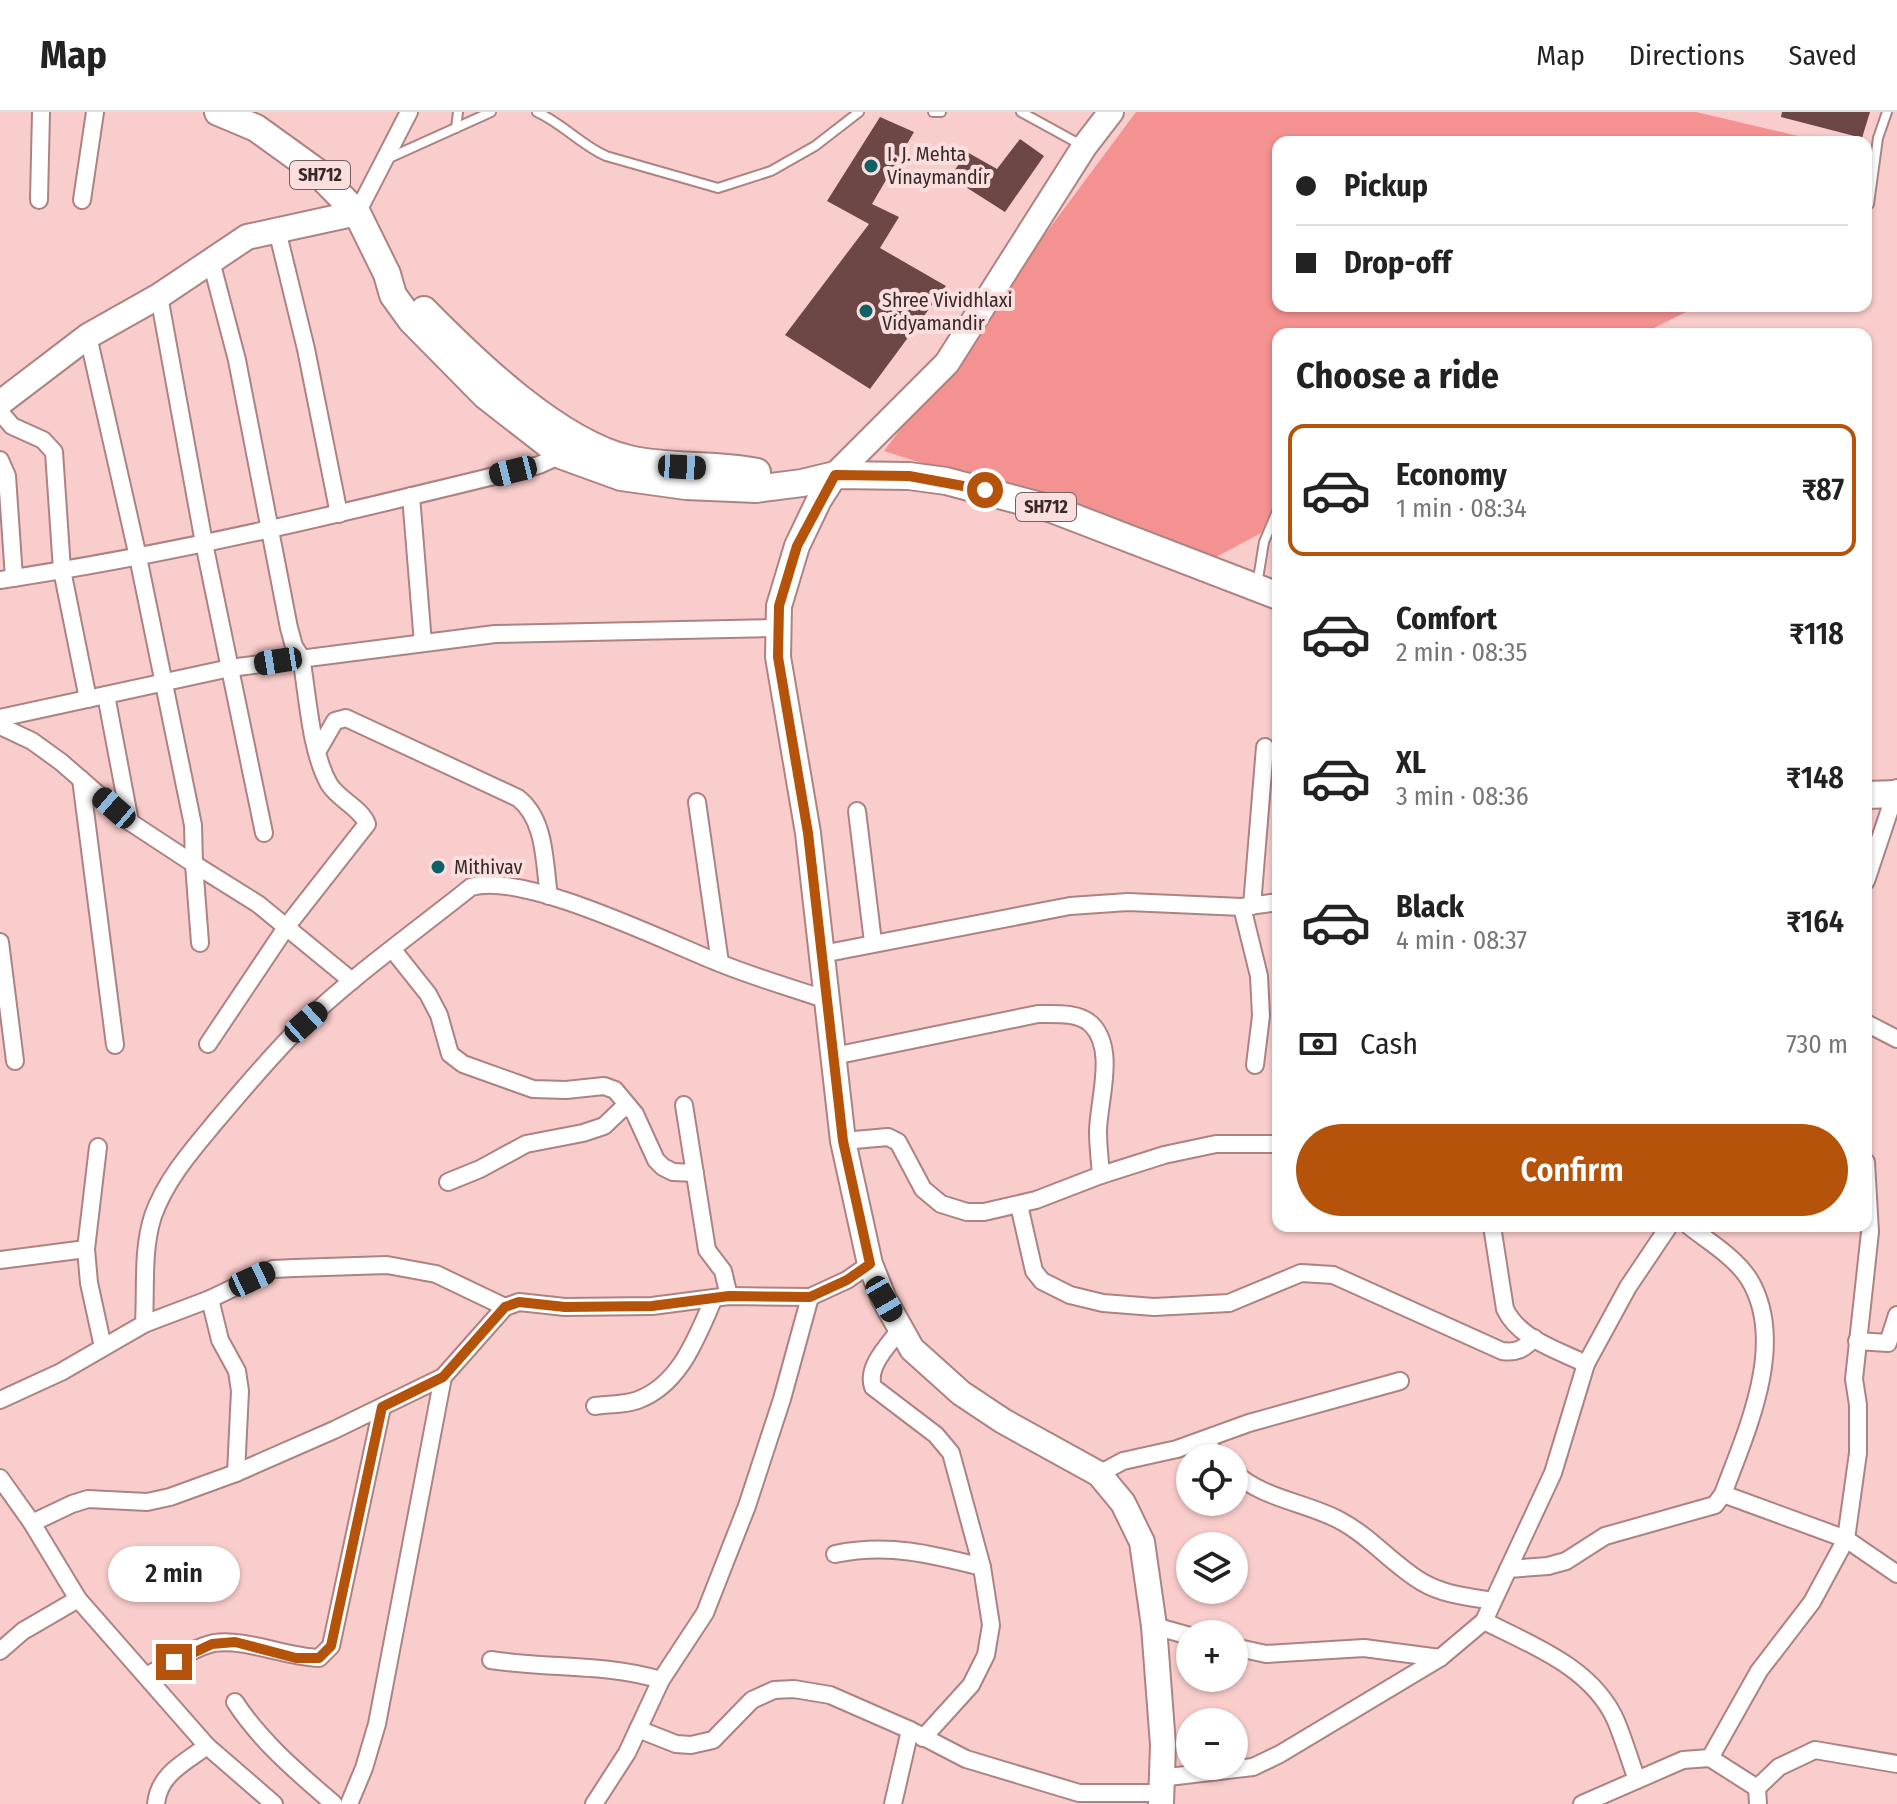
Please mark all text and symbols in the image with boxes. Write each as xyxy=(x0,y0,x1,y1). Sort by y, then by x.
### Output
text: Map xyxy=(40,32,107,78)
text: Map xyxy=(1536,39,1585,72)
text: Directions xyxy=(1629,39,1745,72)
text: Saved xyxy=(1789,39,1857,72)
place label: I. J. Mehta Vinaymandir xyxy=(887,142,990,189)
marker: I. J. Mehta Vinaymandir xyxy=(862,157,880,175)
road number: SH712 xyxy=(290,161,350,189)
text: Pickup xyxy=(1344,168,1428,204)
text: Drop-off xyxy=(1344,245,1451,281)
place label: Shree Vividhlaxi Vidyamandir xyxy=(882,288,1013,335)
marker: Shree Vividhlaxi Vidyamandir xyxy=(857,302,875,320)
text: Choose a ride xyxy=(1296,354,1499,398)
car xyxy=(487,454,539,488)
car xyxy=(657,454,707,480)
icon: car xyxy=(1300,454,1372,526)
text: Economy xyxy=(1396,457,1507,493)
route start xyxy=(967,472,1003,508)
text: ₹87 xyxy=(1802,472,1844,508)
road number: SH712 xyxy=(1016,493,1076,521)
text: 1 min · 08:34 xyxy=(1396,493,1527,524)
icon: car xyxy=(1300,598,1372,670)
text: Comfort xyxy=(1396,601,1497,637)
text: ₹118 xyxy=(1789,616,1844,652)
text: 2 min · 08:35 xyxy=(1396,637,1528,668)
car xyxy=(252,645,304,677)
icon: car xyxy=(1300,742,1372,814)
text: XL xyxy=(1396,745,1426,781)
text: ₹148 xyxy=(1786,760,1844,796)
text: 3 min · 08:36 xyxy=(1396,781,1529,812)
car xyxy=(88,783,140,833)
place label: Mithivav xyxy=(454,855,522,879)
marker: Mithivav xyxy=(429,858,447,876)
icon: car xyxy=(1300,886,1372,958)
text: Black xyxy=(1396,889,1464,925)
text: ₹164 xyxy=(1786,904,1844,940)
text: 4 min · 08:37 xyxy=(1396,925,1527,956)
car xyxy=(280,997,332,1047)
icon: cash xyxy=(1296,1022,1340,1066)
text: Cash xyxy=(1360,1026,1418,1062)
text: 730 m xyxy=(1786,1029,1848,1060)
button: Confirm xyxy=(1296,1124,1848,1216)
car xyxy=(225,1258,279,1300)
car xyxy=(862,1272,906,1326)
map controls xyxy=(1176,1444,1248,1780)
button: locate xyxy=(1176,1444,1248,1516)
button: layers xyxy=(1176,1532,1248,1604)
callout: 2 min xyxy=(108,1546,240,1602)
text: 2 min xyxy=(145,1558,203,1589)
button: + xyxy=(1176,1620,1248,1692)
route end xyxy=(156,1644,192,1680)
button: − xyxy=(1176,1708,1248,1780)

